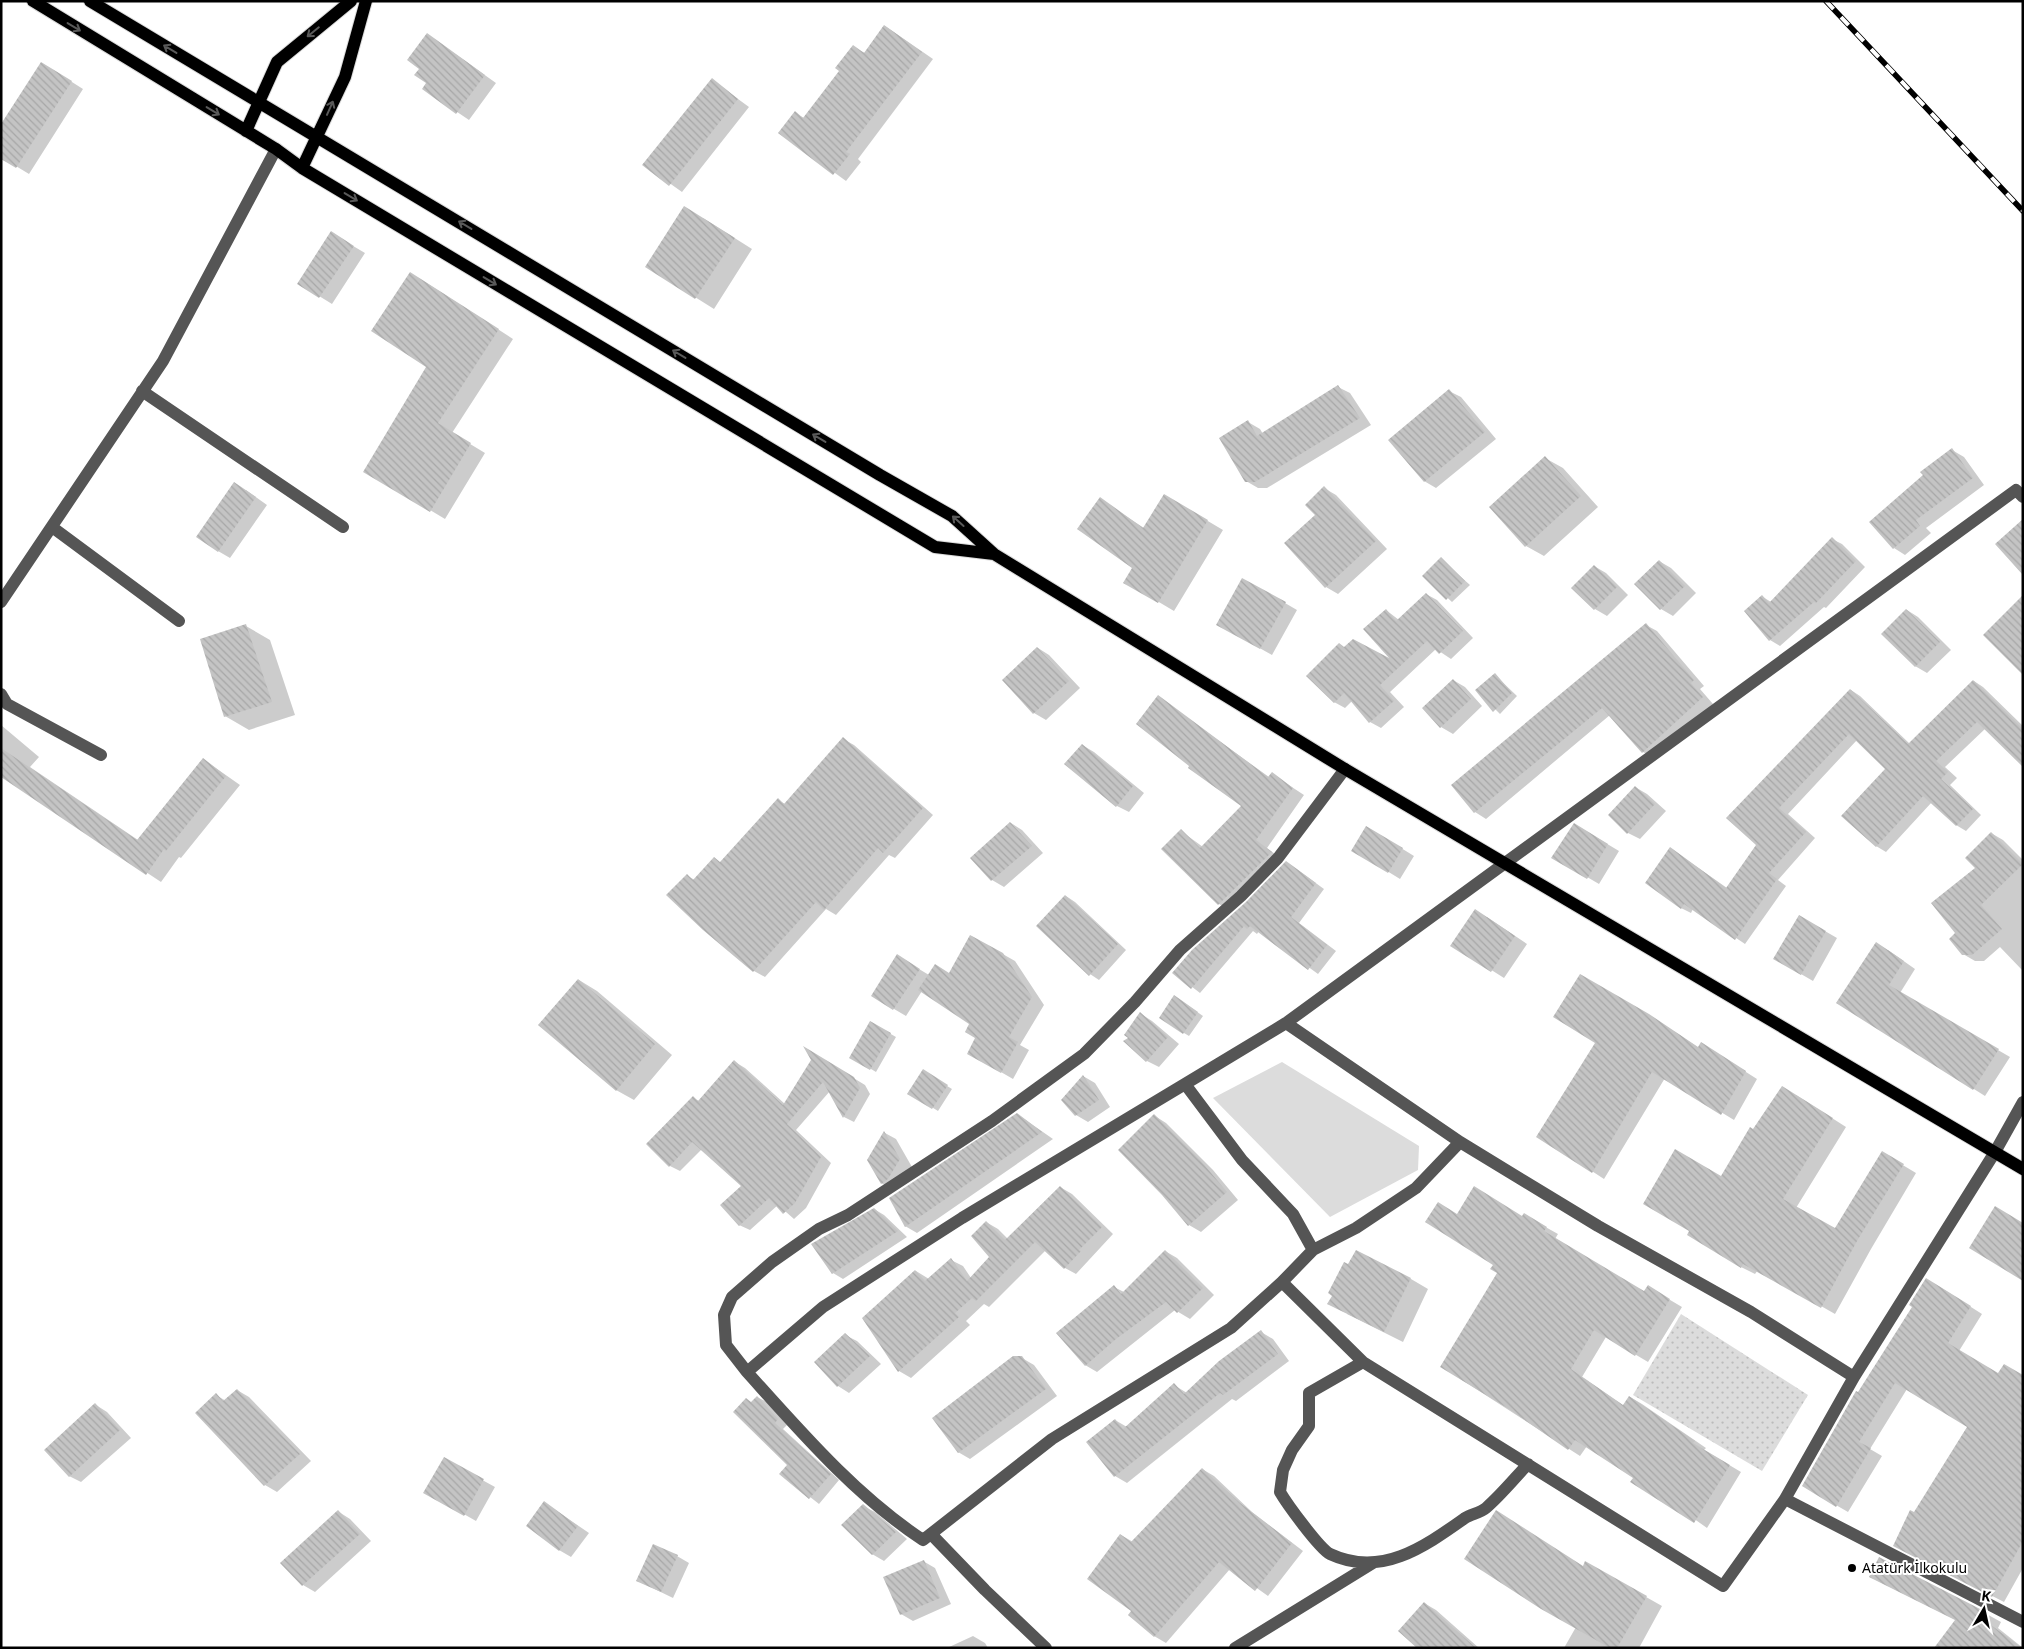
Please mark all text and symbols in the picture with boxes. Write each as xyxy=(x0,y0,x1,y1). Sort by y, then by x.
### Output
one-way arrow xyxy=(67,22,81,32)
one-way arrow xyxy=(307,27,320,38)
one-way arrow xyxy=(164,43,178,53)
one-way arrow xyxy=(326,101,336,116)
one-way arrow xyxy=(206,107,220,117)
one-way arrow xyxy=(343,193,357,203)
one-way arrow xyxy=(459,219,473,229)
one-way arrow xyxy=(483,276,497,286)
one-way arrow xyxy=(673,348,687,358)
one-way arrow xyxy=(812,432,826,442)
one-way arrow xyxy=(951,515,964,527)
place label: Atatürk İlkokulu xyxy=(1862,1558,1967,1577)
marker: Atatürk İlkokulu xyxy=(1846,1562,1858,1574)
north arrow xyxy=(1959,1584,2009,1634)
text: K xyxy=(1980,1586,1993,1606)

